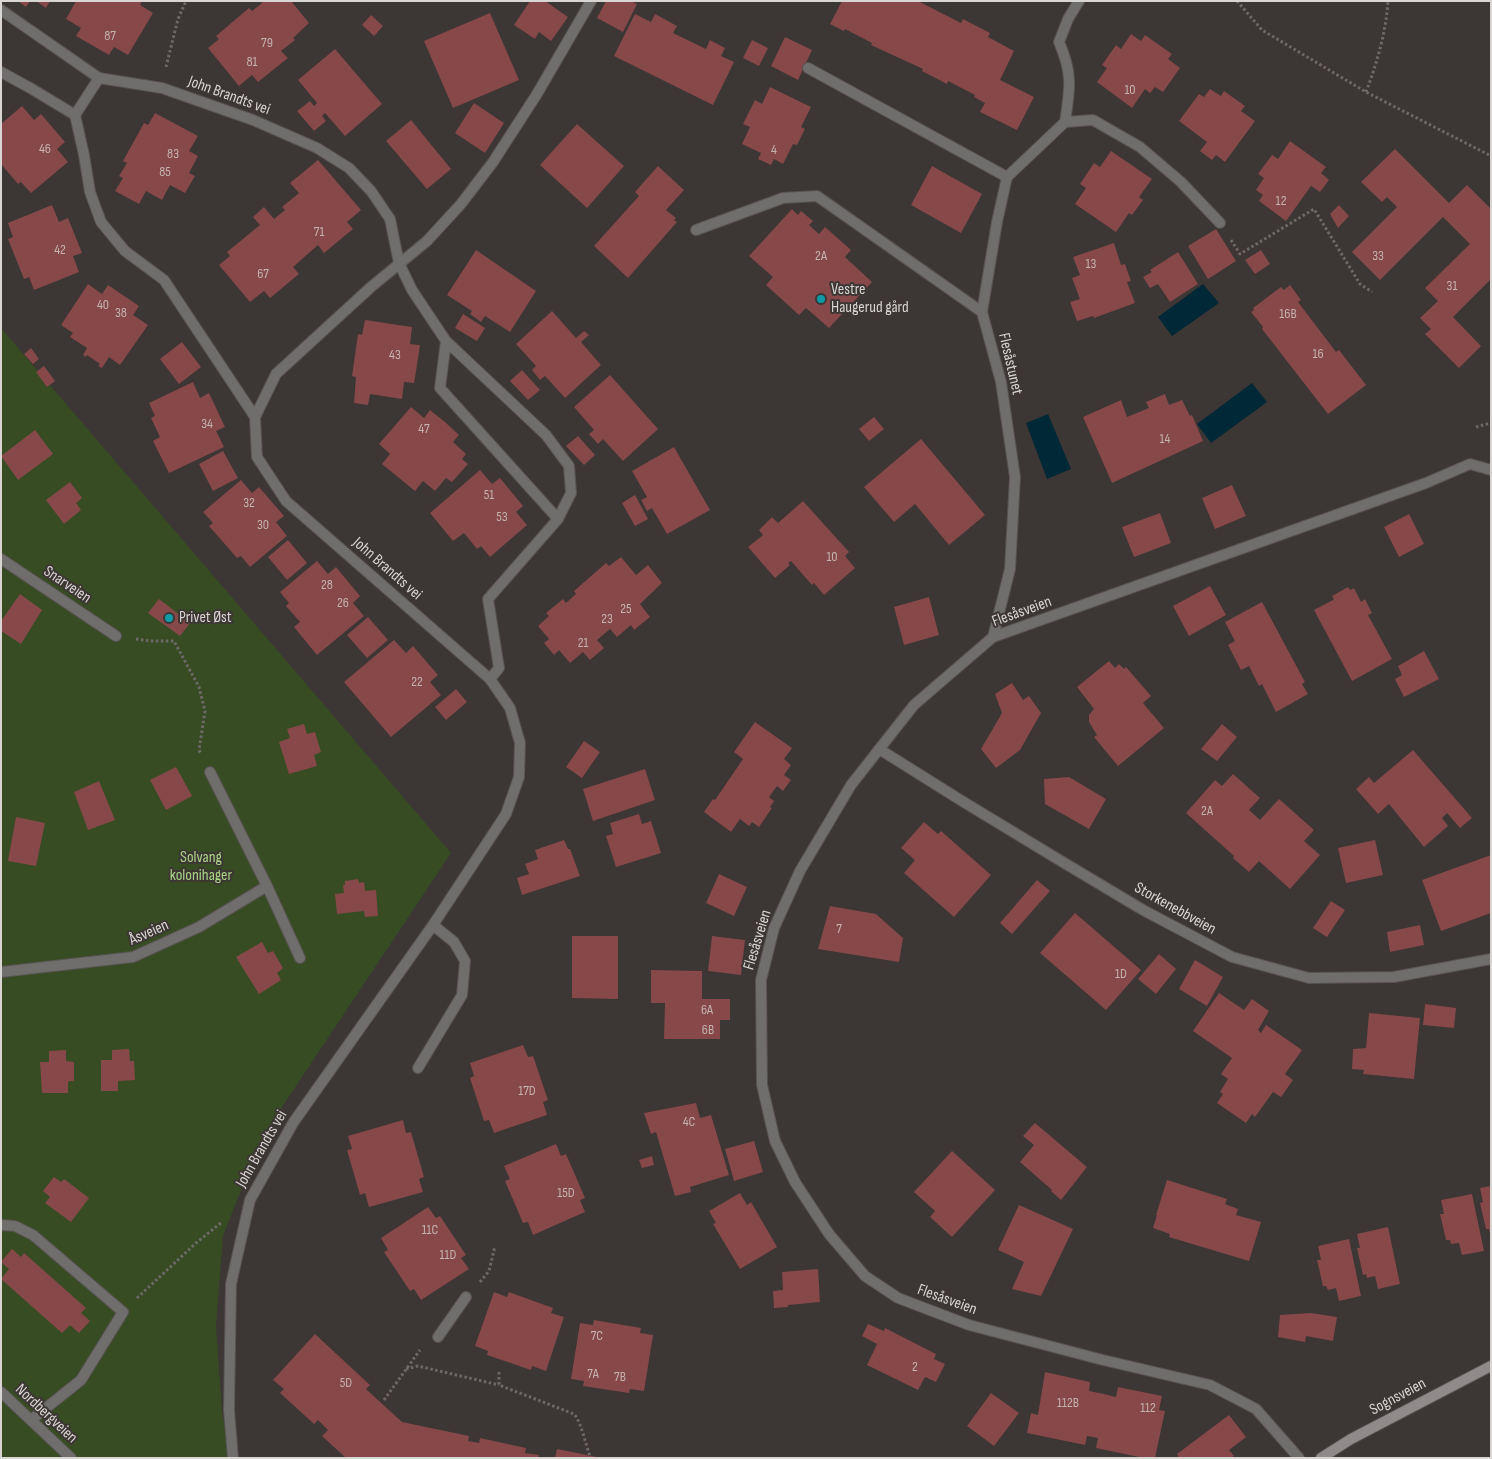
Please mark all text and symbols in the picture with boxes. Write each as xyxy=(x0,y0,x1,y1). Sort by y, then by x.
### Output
house number: 87 xyxy=(104,28,116,44)
house number: 79 xyxy=(261,35,273,51)
house number: 81 xyxy=(246,54,258,70)
street label: John Brandts vei xyxy=(185,72,273,120)
house number: 10 xyxy=(1124,82,1136,98)
house number: 46 xyxy=(39,141,51,157)
house number: 4 xyxy=(771,142,777,158)
house number: 83 xyxy=(167,146,179,162)
house number: 85 xyxy=(159,164,171,180)
house number: 12 xyxy=(1276,193,1286,209)
house number: 71 xyxy=(314,224,324,240)
house number: 42 xyxy=(54,242,66,258)
house number: 2A xyxy=(815,248,827,264)
house number: 33 xyxy=(1372,248,1384,264)
house number: 13 xyxy=(1086,256,1096,272)
house number: 67 xyxy=(257,266,269,282)
house number: 31 xyxy=(1447,278,1457,294)
place label: Vestre Haugerud gård xyxy=(831,280,909,318)
marker: Vestre Haugerud gård xyxy=(815,293,827,305)
house number: 40 xyxy=(97,297,109,313)
house number: 38 xyxy=(115,305,127,321)
house number: 16B xyxy=(1279,306,1297,322)
street label: Flesåstunet xyxy=(994,331,1026,397)
house number: 16 xyxy=(1312,346,1324,362)
house number: 43 xyxy=(389,347,401,363)
house number: 34 xyxy=(201,416,213,432)
house number: 47 xyxy=(418,421,430,437)
house number: 14 xyxy=(1160,431,1170,447)
house number: 51 xyxy=(484,487,494,503)
house number: 32 xyxy=(243,495,255,511)
house number: 53 xyxy=(496,509,508,525)
house number: 30 xyxy=(257,517,269,533)
street label: John Brandts vei xyxy=(348,534,426,604)
house number: 10 xyxy=(826,549,838,565)
street label: Snarveien xyxy=(40,562,94,608)
house number: 28 xyxy=(321,577,333,593)
street label: Flesåsveien xyxy=(990,592,1054,632)
house number: 26 xyxy=(337,595,349,611)
house number: 25 xyxy=(620,601,632,617)
place label: Privet Øst xyxy=(179,608,232,628)
house number: 23 xyxy=(601,611,613,627)
marker: Privet Øst xyxy=(163,612,175,624)
house number: 21 xyxy=(578,635,588,651)
house number: 22 xyxy=(411,674,423,690)
house number: 2A xyxy=(1201,803,1213,819)
park label: Solvang kolonihager xyxy=(170,848,232,886)
street label: Storkenebbveien xyxy=(1131,879,1219,939)
street label: Flesåsveien xyxy=(740,908,776,972)
street label: Åsveien xyxy=(126,916,172,950)
house number: 7 xyxy=(836,921,842,937)
house number: 1D xyxy=(1115,966,1127,982)
house number: 6A xyxy=(701,1002,713,1018)
house number: 6B xyxy=(702,1022,714,1038)
house number: 17D xyxy=(518,1083,536,1099)
street label: John Brandts vei xyxy=(232,1107,292,1191)
house number: 4C xyxy=(683,1114,695,1130)
house number: 15D xyxy=(557,1185,575,1201)
house number: 11C xyxy=(422,1222,438,1238)
house number: 11D xyxy=(440,1247,456,1263)
street label: Flesåsveien xyxy=(915,1280,979,1320)
house number: 7C xyxy=(591,1328,603,1344)
house number: 2 xyxy=(912,1359,918,1375)
house number: 7A xyxy=(587,1366,599,1382)
house number: 7B xyxy=(614,1369,626,1385)
street label: Sognsveien xyxy=(1367,1374,1429,1420)
house number: 5D xyxy=(340,1375,352,1391)
street label: Nordbergveien xyxy=(11,1380,81,1448)
house number: 112B xyxy=(1057,1395,1079,1411)
house number: 112 xyxy=(1140,1400,1156,1416)

